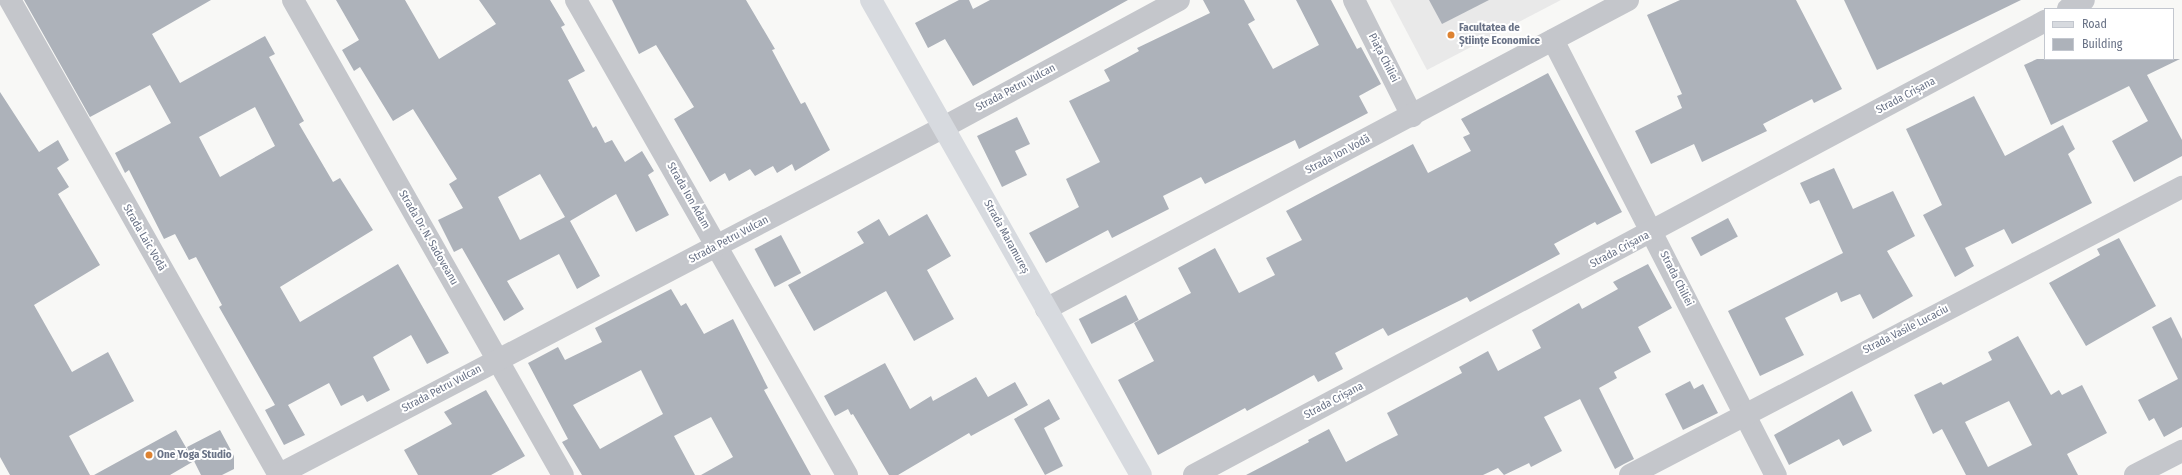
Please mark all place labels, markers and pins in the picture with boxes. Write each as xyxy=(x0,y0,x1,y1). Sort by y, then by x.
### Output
place label: Facultatea de Științe Economice xyxy=(1459,22,1540,48)
marker: Facultatea de Științe Economice xyxy=(1446,30,1456,40)
place label: One Yoga Studio xyxy=(157,448,232,462)
marker: One Yoga Studio xyxy=(144,450,154,460)

